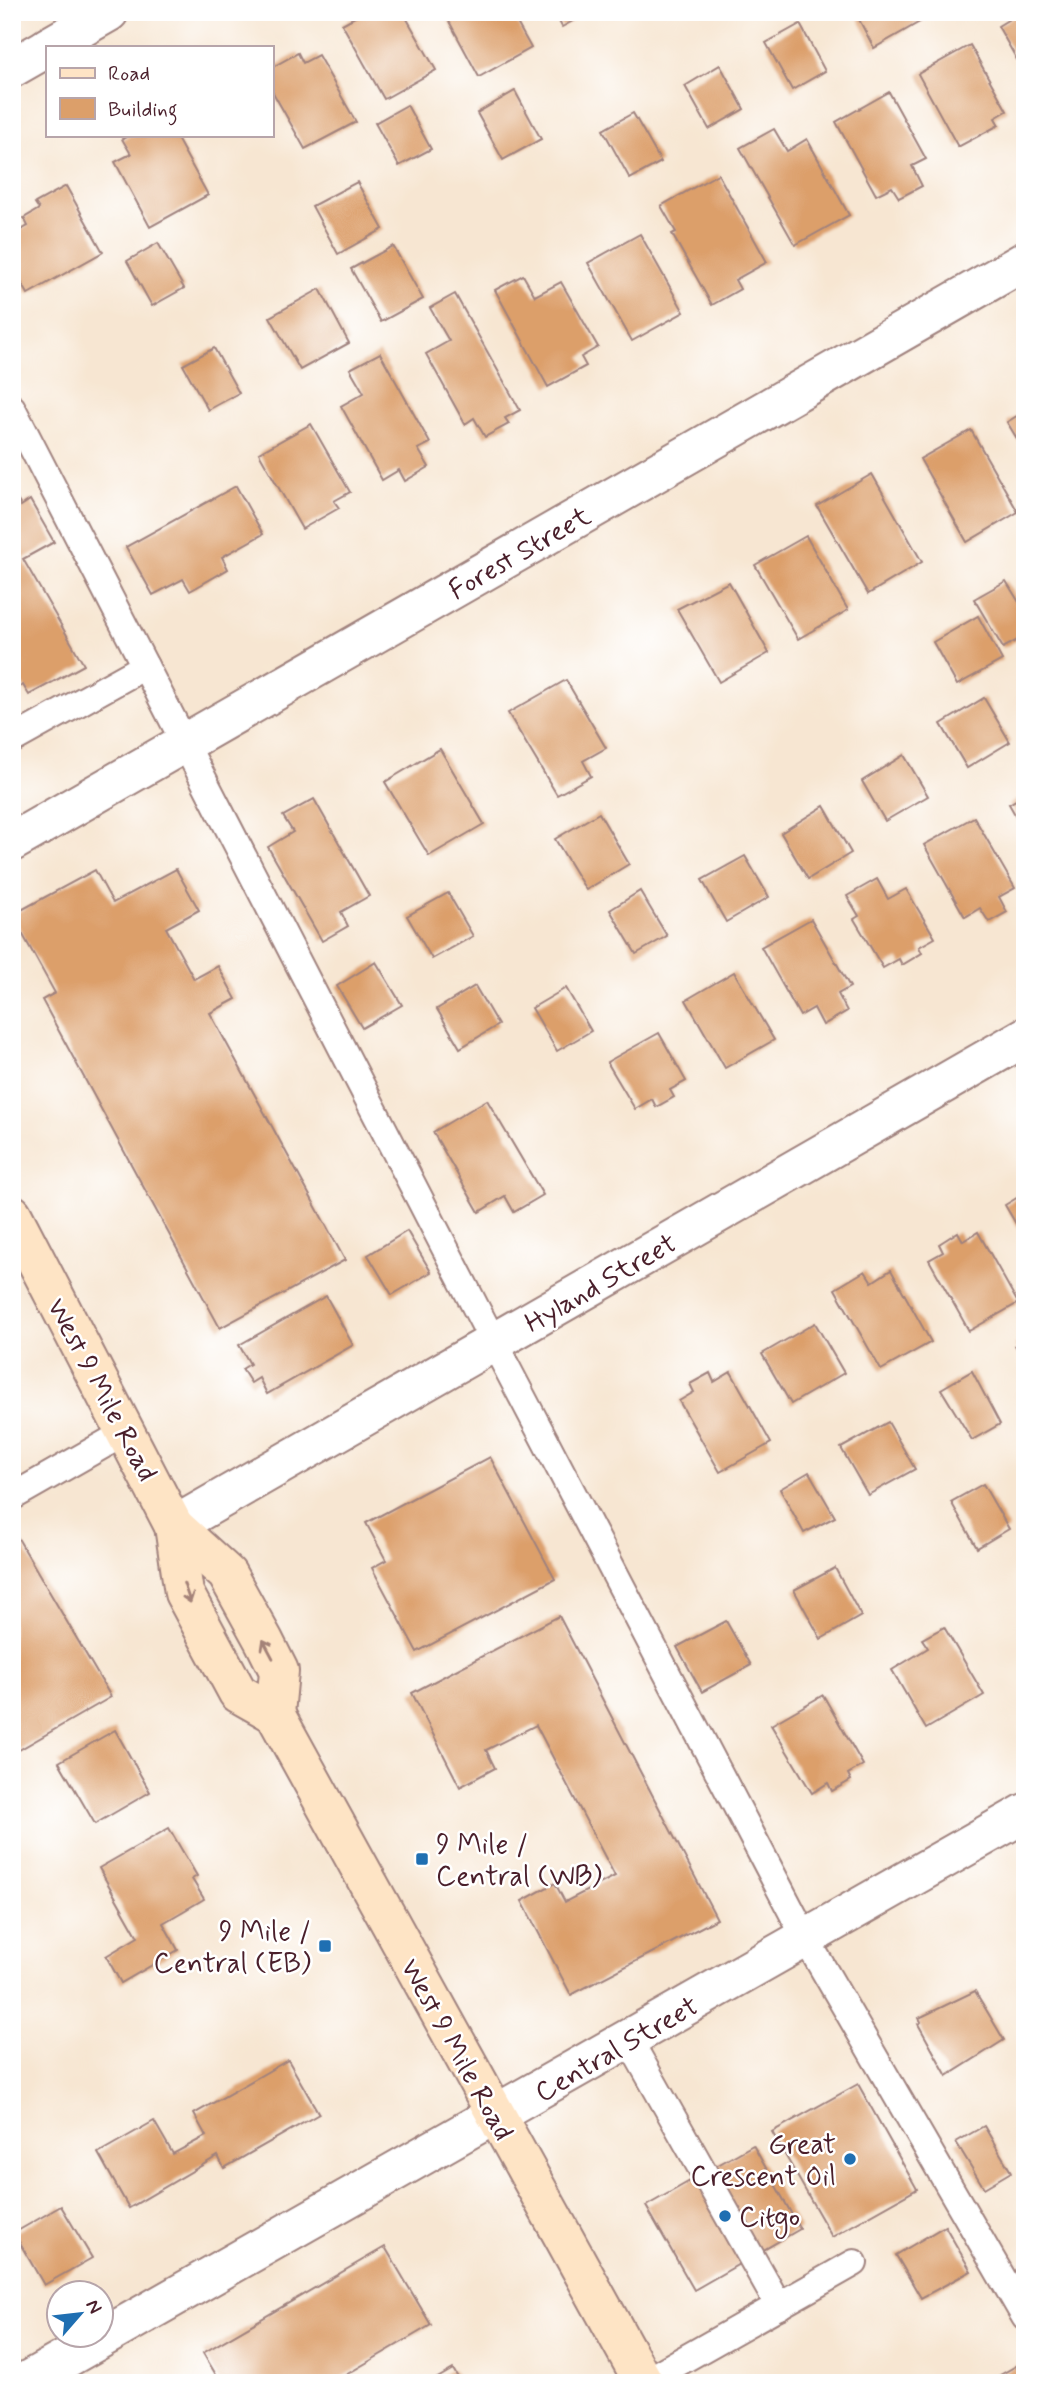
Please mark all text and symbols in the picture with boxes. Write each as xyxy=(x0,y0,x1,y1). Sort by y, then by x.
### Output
legend xyxy=(46,46,273,136)
text: Road xyxy=(108,60,150,88)
text: Building xyxy=(108,96,178,126)
street label: Forest Street xyxy=(443,498,598,610)
street label: Hyland Street xyxy=(518,1226,684,1343)
street label: West 9 Mile Road xyxy=(37,1292,165,1488)
one-way arrow xyxy=(181,1582,194,1604)
one-way arrow xyxy=(260,1639,274,1659)
place label: 9 Mile / Central (WB) xyxy=(436,1827,602,1896)
marker: 9 Mile / Central (WB) xyxy=(414,1851,430,1867)
place label: 9 Mile / Central (EB) xyxy=(153,1914,311,1983)
marker: 9 Mile / Central (EB) xyxy=(317,1938,333,1954)
street label: West 9 Mile Road xyxy=(391,1953,521,2148)
street label: Central Street xyxy=(529,1988,706,2112)
place label: Great Crescent Oil xyxy=(690,2127,836,2196)
marker: Great Crescent Oil xyxy=(842,2151,858,2167)
place label: Citgo xyxy=(739,2200,800,2239)
marker: Citgo xyxy=(717,2208,733,2224)
north arrow xyxy=(46,2280,116,2350)
text: N xyxy=(80,2295,108,2318)

